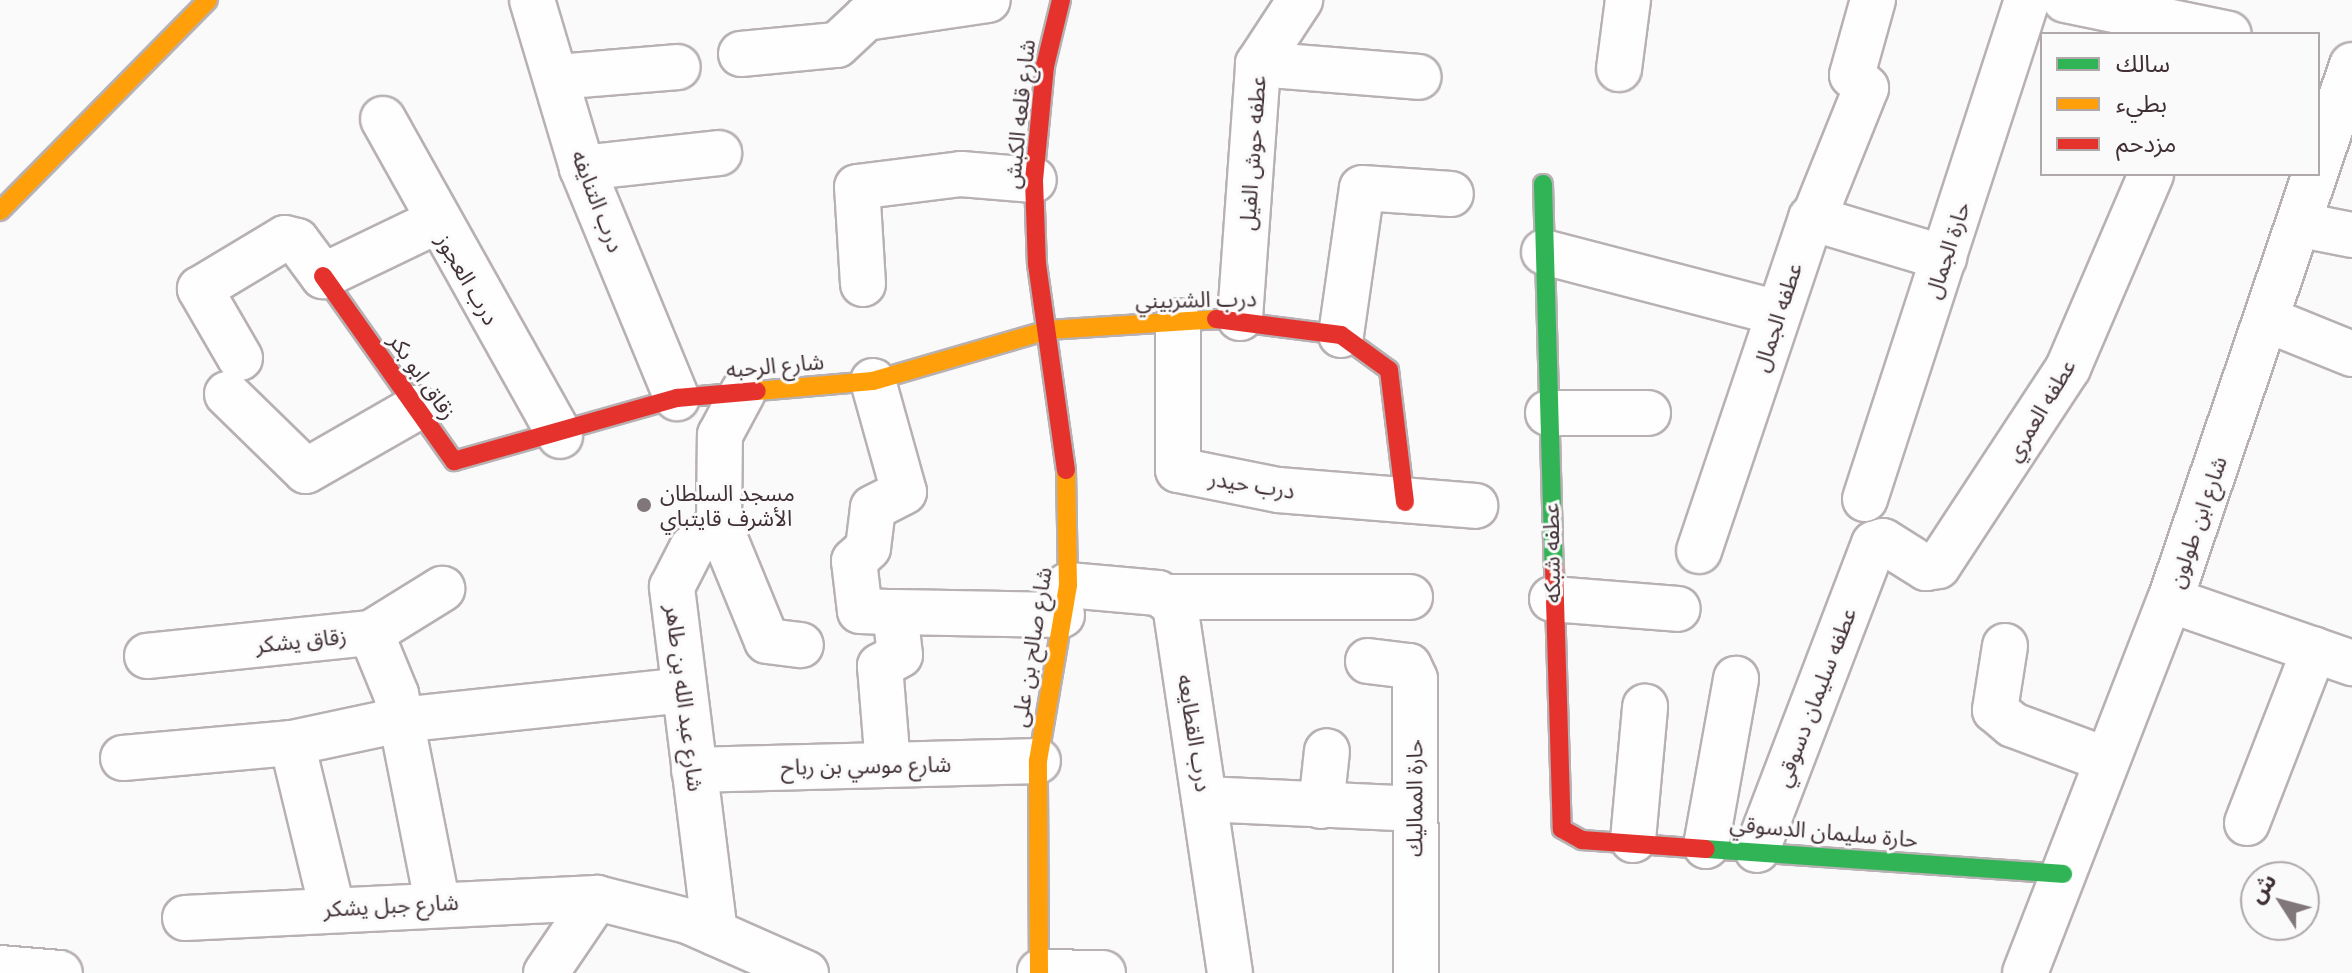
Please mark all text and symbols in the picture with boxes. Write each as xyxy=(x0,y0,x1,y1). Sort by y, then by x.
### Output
legend xyxy=(2040,32,2320,176)
street label: شارع قلعه الكبش xyxy=(998,38,1040,190)
text: سالك xyxy=(2116,48,2170,77)
street label: عطفه حوش الفيل xyxy=(1233,75,1271,231)
text: بطيء xyxy=(2116,88,2167,117)
text: مزدحم xyxy=(2116,128,2176,157)
street label: درب التنايفه xyxy=(566,146,630,256)
street label: حارة الجمال xyxy=(1919,198,1975,302)
street label: درب العجوز xyxy=(431,229,505,329)
street label: عطفه الجمال xyxy=(1747,259,1807,375)
street label: درب الشربيني xyxy=(1135,285,1257,313)
street label: زقاق ابو بكر xyxy=(384,328,462,424)
street label: شارع الرحبه xyxy=(725,348,825,382)
street label: عطفه العمري xyxy=(1999,354,2081,466)
street label: شارع ابن طولون xyxy=(2162,453,2232,591)
street label: درب حيدر xyxy=(1207,464,1297,504)
place label: مسجد السلطان الأشرف قايتباي xyxy=(660,479,795,530)
marker: مسجد السلطان الأشرف قايتباي xyxy=(635,496,653,514)
street label: عطفه شبكه xyxy=(1537,503,1565,603)
street label: شارع صالح بن على xyxy=(1005,565,1057,729)
street label: شارع عبد الله بن طاهر xyxy=(660,603,710,793)
street label: عطفه سليمان دسوقي xyxy=(1769,604,1861,790)
street label: زقاق يشكر xyxy=(254,622,348,658)
street label: درب القطايعه xyxy=(1173,672,1217,794)
street label: حارة المماليك xyxy=(1401,739,1427,857)
street label: شارع موسي بن رباح xyxy=(781,750,951,780)
street label: حارة سليمان الدسوقي xyxy=(1729,810,1919,852)
north arrow xyxy=(2240,861,2320,941)
text: ش xyxy=(2242,868,2282,908)
street label: شارع جبل يشكر xyxy=(323,888,459,922)

